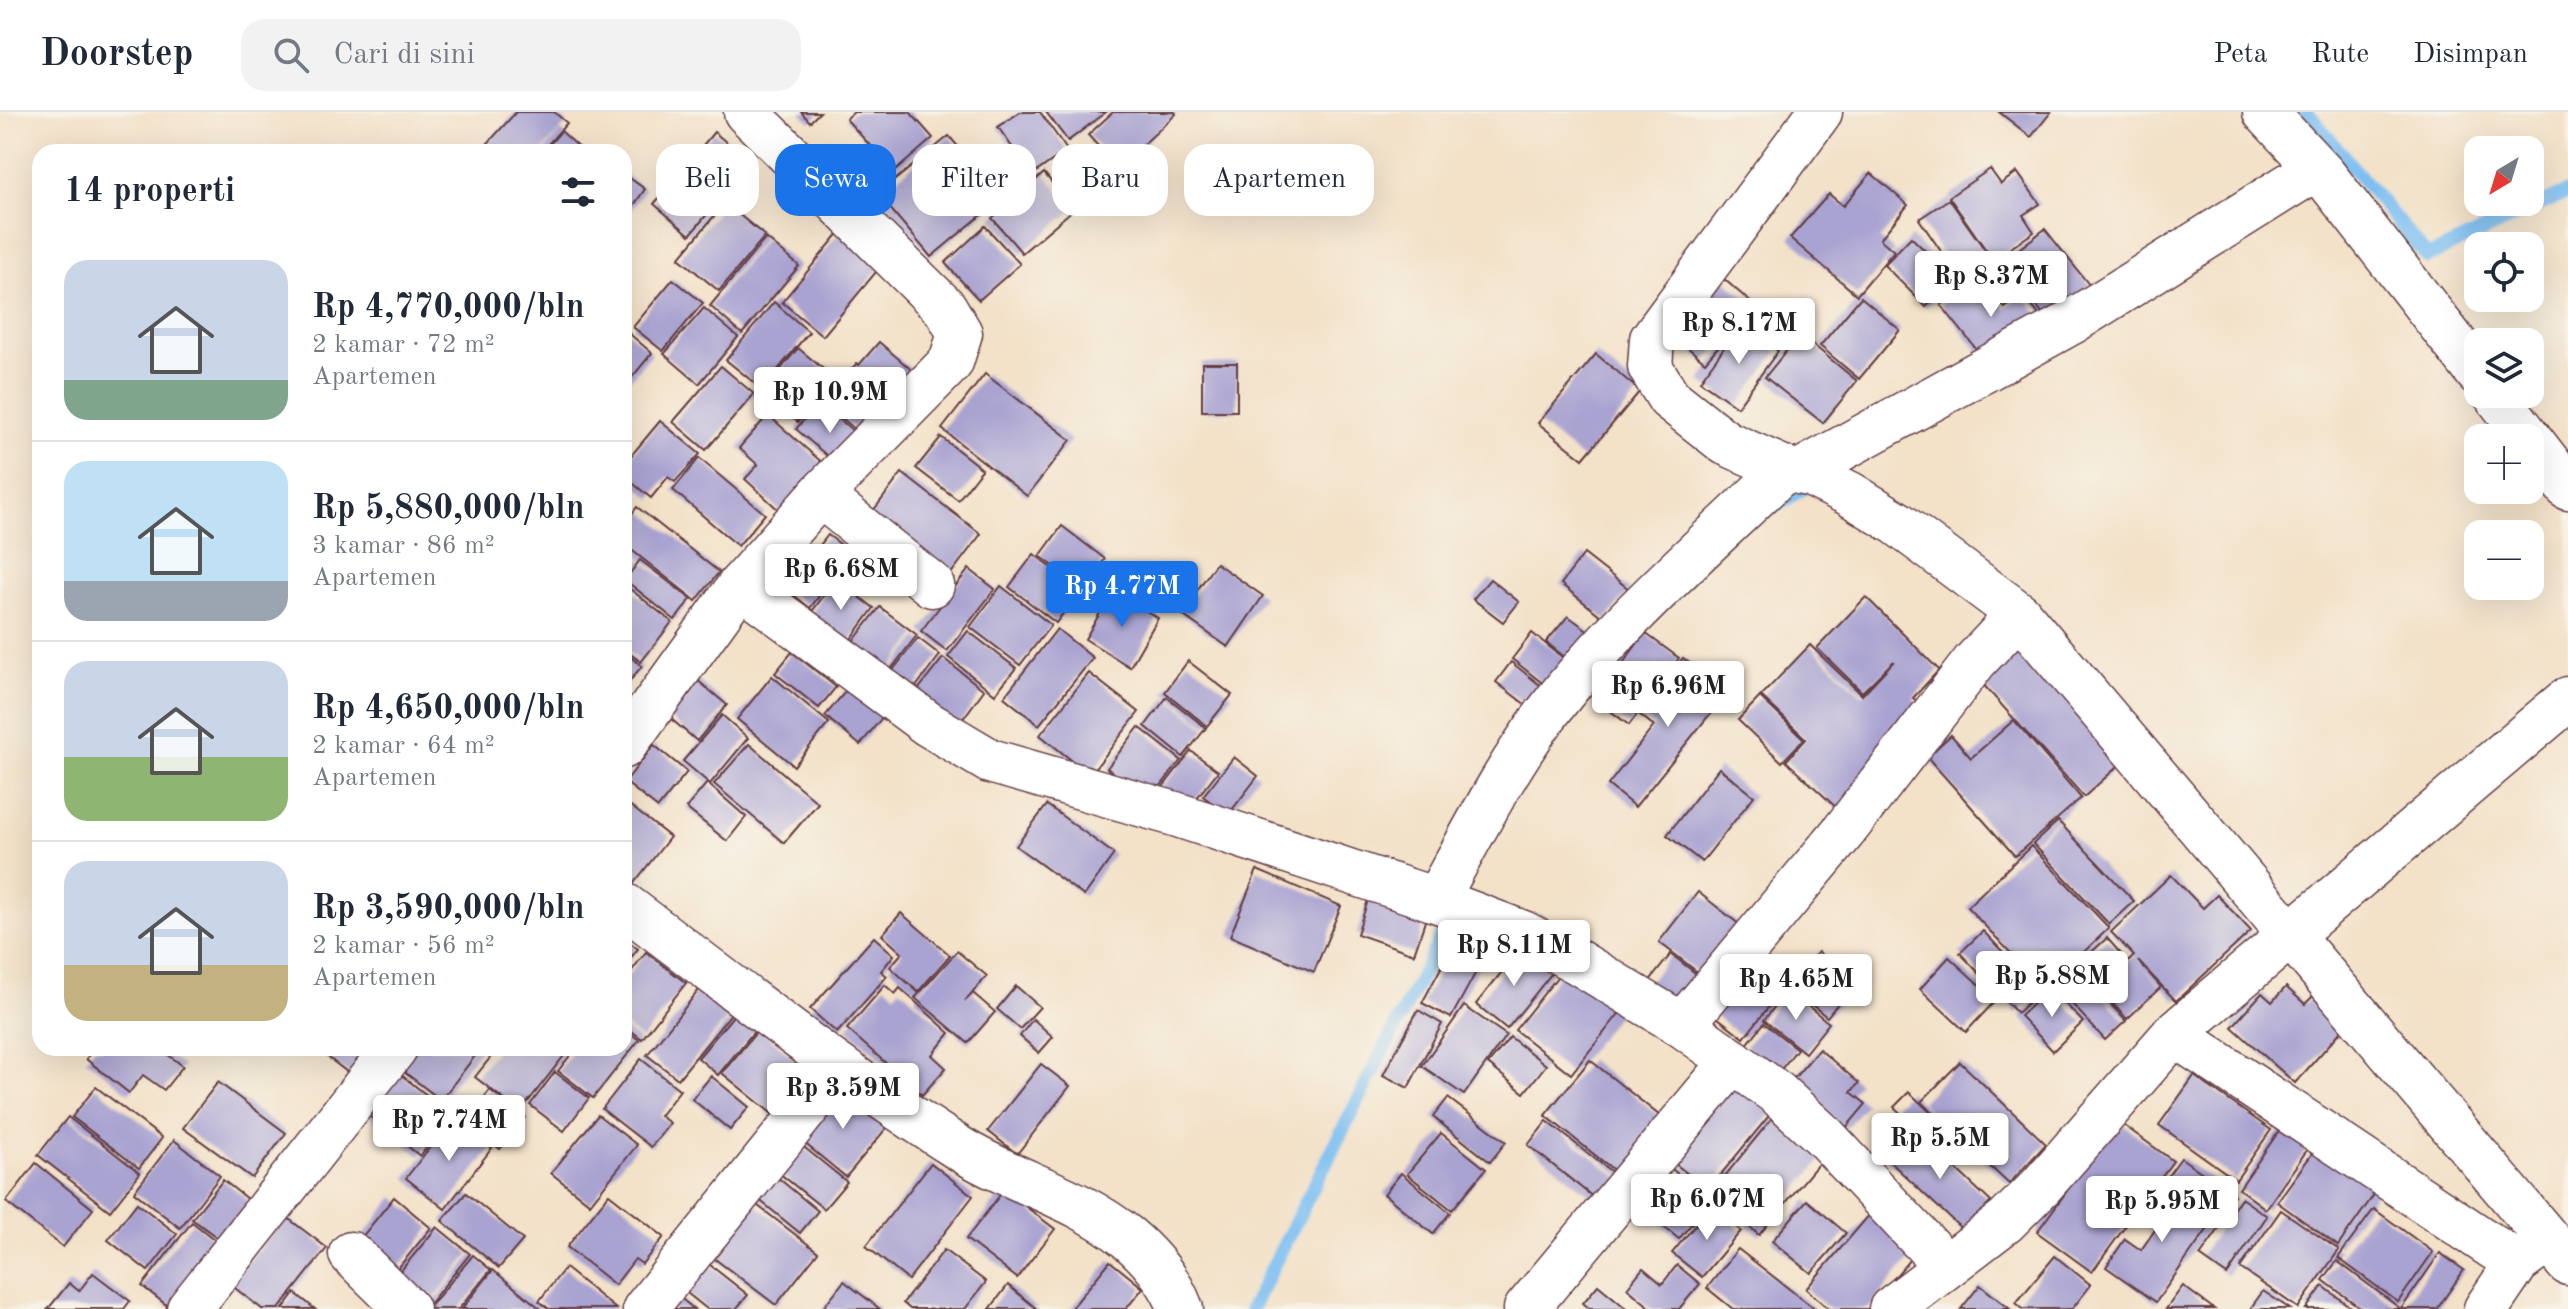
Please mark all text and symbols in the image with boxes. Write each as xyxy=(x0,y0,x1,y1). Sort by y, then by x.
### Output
search box xyxy=(241,19,801,91)
icon: search xyxy=(269,33,313,77)
text: Doorstep xyxy=(40,36,193,74)
text: Cari di sini xyxy=(333,40,475,70)
text: Peta xyxy=(2213,41,2268,69)
text: Rute xyxy=(2312,41,2369,69)
text: Disimpan xyxy=(2413,41,2528,69)
north arrow xyxy=(2464,136,2544,216)
map controls xyxy=(2464,136,2544,600)
chip: Beli xyxy=(656,144,759,216)
chip: Sewa xyxy=(775,144,896,216)
chip: Filter xyxy=(912,144,1036,216)
chip: Baru xyxy=(1052,144,1168,216)
chip: Apartemen xyxy=(1184,144,1374,216)
icon: filters xyxy=(556,170,600,214)
text: 14 properti xyxy=(64,175,235,209)
button: locate xyxy=(2464,232,2544,312)
pin: Rp 8.37M xyxy=(1908,251,2074,319)
text: Rp 8.37M xyxy=(1933,264,2049,290)
text: Rp 4,770,000/bln xyxy=(312,291,585,325)
icon: home xyxy=(128,292,224,388)
pin: Rp 8.17M xyxy=(1656,298,1822,366)
text: Rp 8.17M xyxy=(1681,311,1797,337)
button: layers xyxy=(2464,328,2544,408)
text: 2 kamar · 72 m² xyxy=(312,332,495,358)
text: Apartemen xyxy=(312,364,437,390)
pin: Rp 10.9M xyxy=(747,367,913,435)
text: Rp 10.9M xyxy=(772,380,888,406)
button: + xyxy=(2464,424,2544,504)
text: Rp 5,880,000/bln xyxy=(312,492,585,526)
icon: home xyxy=(128,493,224,589)
button: − xyxy=(2464,520,2544,600)
text: 3 kamar · 86 m² xyxy=(312,533,495,559)
pin: Rp 6.68M xyxy=(758,544,924,612)
text: Rp 6.68M xyxy=(783,557,899,583)
pin: Rp 4.77M xyxy=(1039,561,1205,629)
text: Apartemen xyxy=(312,565,437,591)
text: Rp 4.77M xyxy=(1064,574,1180,600)
pin: Rp 6.96M xyxy=(1585,661,1751,729)
text: Rp 6.96M xyxy=(1610,674,1726,700)
text: Rp 4,650,000/bln xyxy=(312,692,585,726)
icon: home xyxy=(128,693,224,789)
text: 2 kamar · 64 m² xyxy=(312,733,495,759)
text: Apartemen xyxy=(312,765,437,791)
text: Rp 3,590,000/bln xyxy=(312,892,585,926)
icon: home xyxy=(128,893,224,989)
pin: Rp 8.11M xyxy=(1431,920,1597,988)
text: 2 kamar · 56 m² xyxy=(312,933,495,959)
text: Rp 8.11M xyxy=(1456,933,1572,959)
pin: Rp 5.88M xyxy=(1969,951,2135,1019)
pin: Rp 4.65M xyxy=(1713,954,1879,1022)
text: Rp 5.88M xyxy=(1994,964,2110,990)
text: Apartemen xyxy=(312,965,437,991)
text: Rp 4.65M xyxy=(1738,967,1854,993)
pin: Rp 3.59M xyxy=(760,1063,926,1131)
text: Rp 3.59M xyxy=(785,1076,901,1102)
pin: Rp 7.74M xyxy=(366,1095,532,1163)
text: Rp 7.74M xyxy=(391,1108,507,1134)
pin: Rp 5.5M xyxy=(1866,1113,2014,1181)
text: Rp 5.5M xyxy=(1890,1126,1990,1152)
pin: Rp 6.07M xyxy=(1624,1174,1790,1242)
pin: Rp 5.95M xyxy=(2079,1176,2245,1244)
text: Rp 6.07M xyxy=(1649,1187,1765,1213)
text: Rp 5.95M xyxy=(2104,1189,2220,1215)

